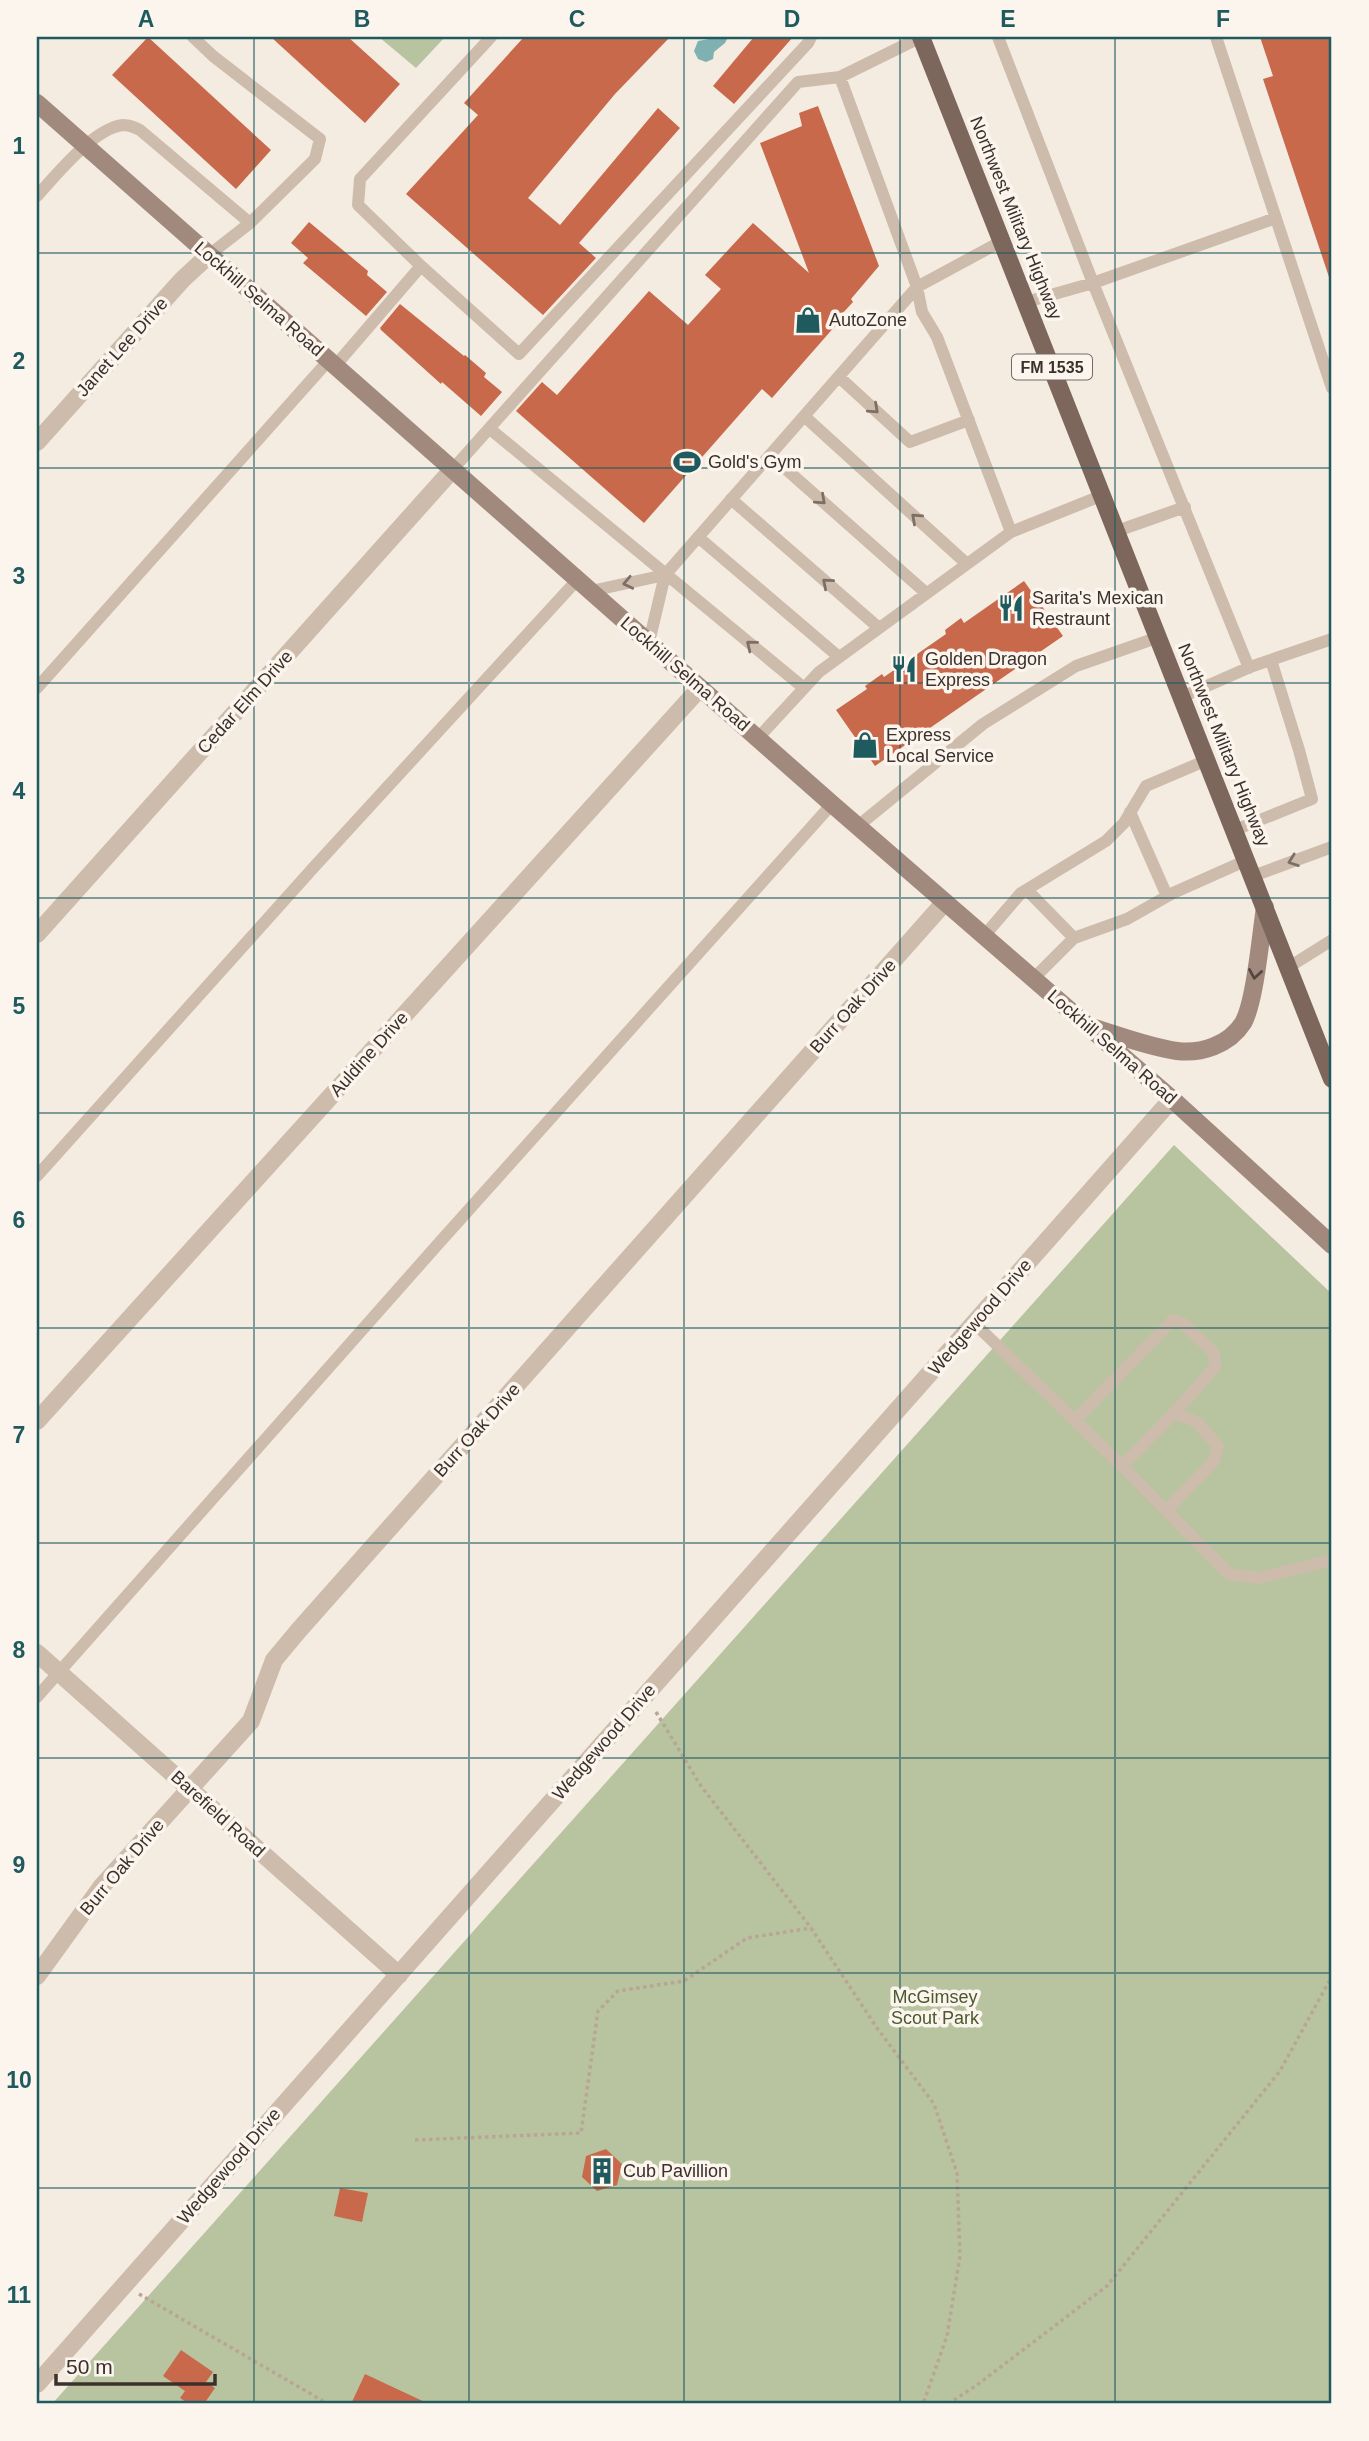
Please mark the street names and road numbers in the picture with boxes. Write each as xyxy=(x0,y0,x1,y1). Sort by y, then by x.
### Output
street label: Northwest Military Highway xyxy=(966,114,1066,322)
street label: Lockhill Selma Road xyxy=(191,238,327,360)
street label: Janet Lee Drive xyxy=(72,293,172,401)
road number: FM 1535 xyxy=(1012,354,1092,380)
street label: Lockhill Selma Road xyxy=(617,613,753,735)
street label: Northwest Military Highway xyxy=(1174,641,1274,849)
street label: Cedar Elm Drive xyxy=(193,646,297,758)
street label: Burr Oak Drive xyxy=(806,955,900,1057)
street label: Lockhill Selma Road xyxy=(1044,986,1180,1108)
street label: Auldine Drive xyxy=(326,1008,412,1100)
street label: Wedgewood Drive xyxy=(924,1255,1036,1379)
street label: Burr Oak Drive xyxy=(430,1379,524,1481)
street label: Wedgewood Drive xyxy=(548,1680,660,1804)
street label: Barefield Road xyxy=(167,1767,269,1861)
street label: Burr Oak Drive xyxy=(76,1815,168,1919)
street label: Wedgewood Drive xyxy=(173,2104,285,2228)

